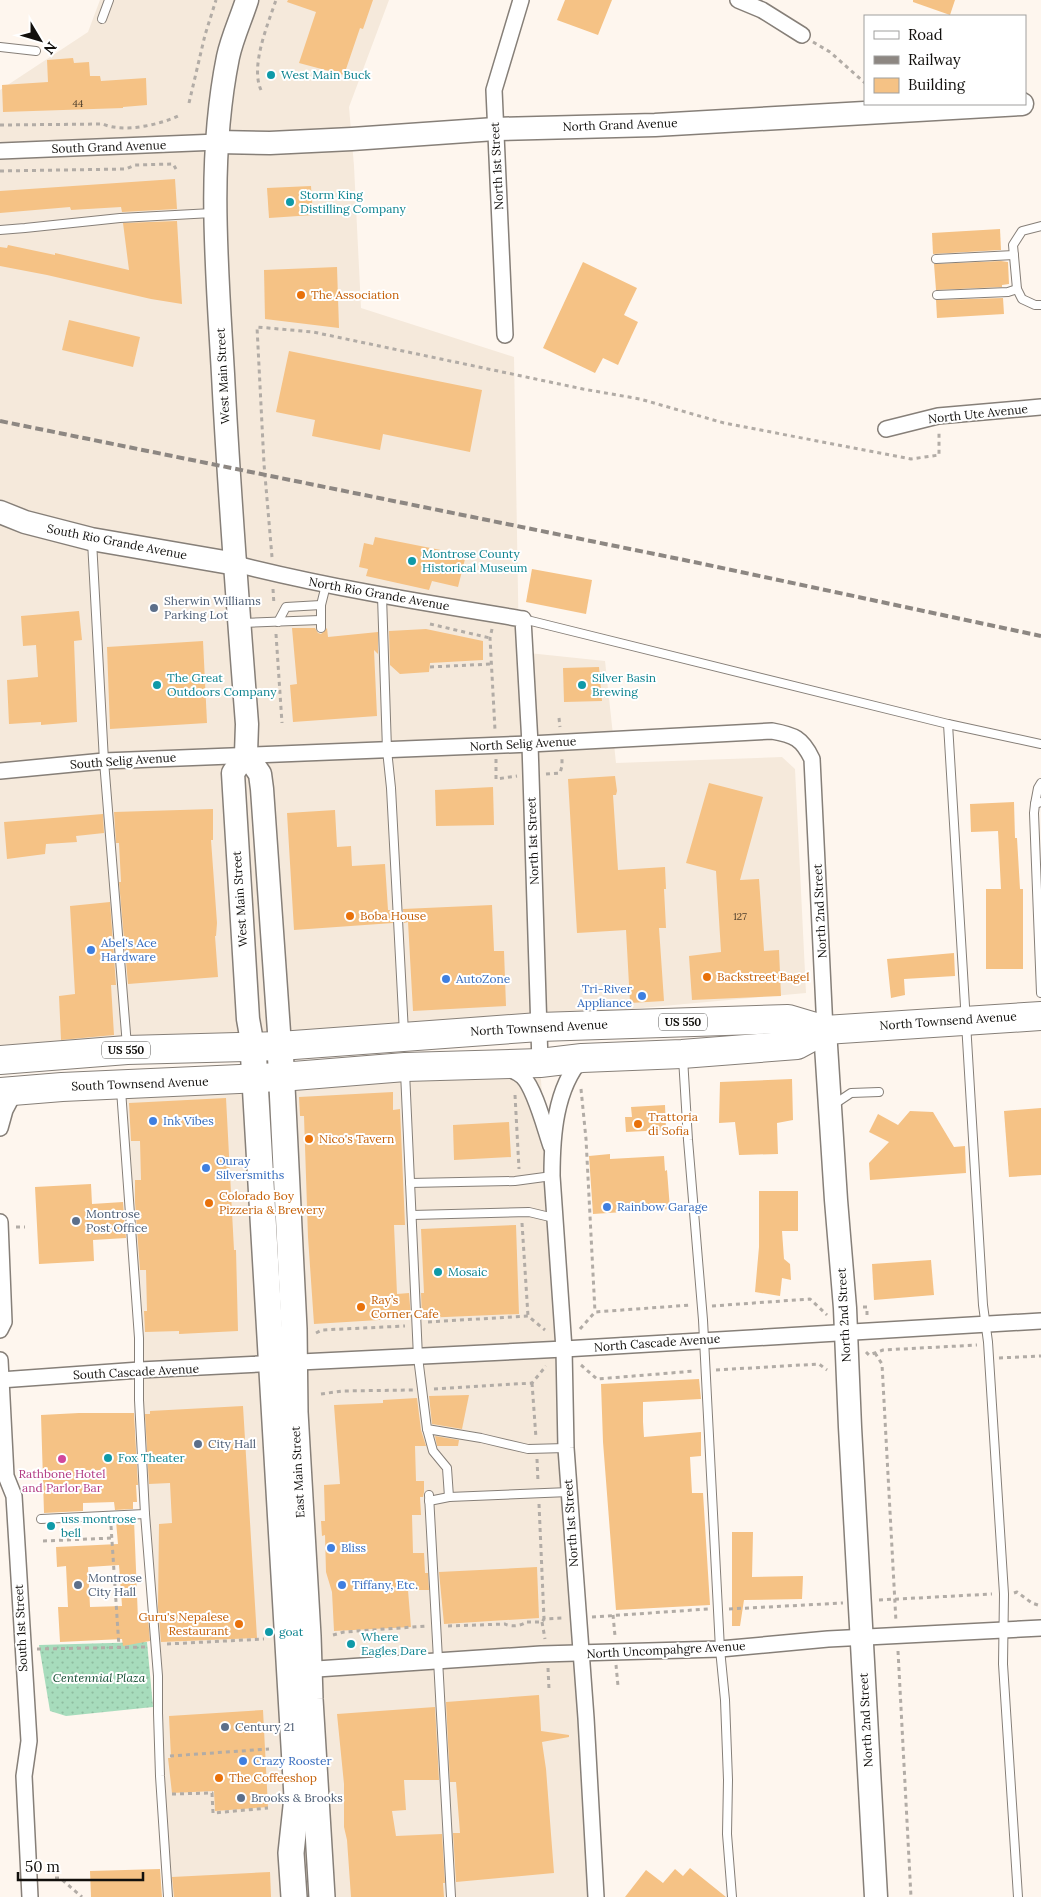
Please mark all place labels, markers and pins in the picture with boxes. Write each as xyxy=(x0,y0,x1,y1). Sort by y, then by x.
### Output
place label: West Main Buck xyxy=(281,67,371,82)
marker: West Main Buck xyxy=(265,69,277,81)
place label: Storm King Distilling Company xyxy=(300,187,407,216)
marker: Storm King Distilling Company xyxy=(284,196,296,208)
place label: The Association xyxy=(311,287,399,302)
marker: The Association xyxy=(295,289,307,301)
place label: Montrose County Historical Museum xyxy=(422,546,528,575)
marker: Montrose County Historical Museum xyxy=(406,555,418,567)
place label: Sherwin Williams Parking Lot xyxy=(164,593,261,622)
marker: Sherwin Williams Parking Lot xyxy=(148,602,160,614)
place label: The Great Outdoors Company xyxy=(167,670,277,699)
place label: Silver Basin Brewing xyxy=(592,670,656,699)
marker: The Great Outdoors Company xyxy=(151,679,163,691)
marker: Silver Basin Brewing xyxy=(576,679,588,691)
place label: Boba House xyxy=(360,908,427,923)
marker: Boba House xyxy=(344,910,356,922)
place label: Abel's Ace Hardware xyxy=(100,935,157,964)
marker: Abel's Ace Hardware xyxy=(85,944,97,956)
place label: Backstreet Bagel xyxy=(717,969,809,984)
place label: AutoZone xyxy=(455,971,511,986)
marker: Backstreet Bagel xyxy=(701,971,713,983)
marker: AutoZone xyxy=(440,973,452,985)
place label: Tri-River Appliance xyxy=(576,981,633,1010)
marker: Tri-River Appliance xyxy=(636,990,648,1002)
place label: Trattoria di Sofia xyxy=(648,1109,698,1138)
place label: Ink Vibes xyxy=(163,1113,214,1128)
marker: Ink Vibes xyxy=(147,1115,159,1127)
marker: Trattoria di Sofia xyxy=(632,1118,644,1130)
place label: Nico's Tavern xyxy=(319,1131,394,1146)
marker: Nico's Tavern xyxy=(303,1133,315,1145)
place label: Ouray Silversmiths xyxy=(216,1153,285,1182)
marker: Ouray Silversmiths xyxy=(200,1162,212,1174)
place label: Colorado Boy Pizzeria & Brewery xyxy=(219,1188,325,1217)
marker: Colorado Boy Pizzeria & Brewery xyxy=(203,1197,215,1209)
place label: Rainbow Garage xyxy=(617,1199,708,1214)
marker: Rainbow Garage xyxy=(601,1201,613,1213)
place label: Montrose Post Office xyxy=(86,1206,148,1235)
marker: Montrose Post Office xyxy=(70,1215,82,1227)
place label: Mosaic xyxy=(448,1264,487,1279)
marker: Mosaic xyxy=(432,1266,444,1278)
place label: Ray’s Corner Cafe xyxy=(371,1292,439,1321)
marker: Ray’s Corner Cafe xyxy=(355,1301,367,1313)
place label: City Hall xyxy=(208,1436,256,1451)
marker: City Hall xyxy=(192,1438,204,1450)
place label: Fox Theater xyxy=(118,1450,185,1465)
marker: Fox Theater xyxy=(102,1452,114,1464)
marker: Rathbone Hotel and Parlor Bar xyxy=(56,1453,68,1465)
place label: Rathbone Hotel and Parlor Bar xyxy=(19,1466,105,1495)
place label: uss montrose bell xyxy=(61,1511,137,1540)
marker: uss montrose bell xyxy=(45,1520,57,1532)
place label: Bliss xyxy=(341,1540,367,1555)
marker: Bliss xyxy=(325,1542,337,1554)
place label: Montrose City Hall xyxy=(88,1570,142,1599)
place label: Tiffany, Etc. xyxy=(352,1577,418,1592)
marker: Montrose City Hall xyxy=(72,1579,84,1591)
marker: Tiffany, Etc. xyxy=(336,1579,348,1591)
place label: Guru's Nepalese Restaurant xyxy=(138,1609,229,1638)
marker: Guru's Nepalese Restaurant xyxy=(233,1618,245,1630)
place label: goat xyxy=(279,1624,304,1639)
marker: goat xyxy=(263,1626,275,1638)
place label: Where Eagles Dare xyxy=(361,1629,427,1658)
marker: Where Eagles Dare xyxy=(345,1638,357,1650)
place label: Century 21 xyxy=(235,1719,295,1734)
marker: Century 21 xyxy=(219,1721,231,1733)
place label: Crazy Rooster xyxy=(253,1753,333,1768)
marker: Crazy Rooster xyxy=(237,1755,249,1767)
place label: The Coffeeshop xyxy=(229,1770,317,1785)
marker: The Coffeeshop xyxy=(213,1772,225,1784)
place label: Brooks & Brooks xyxy=(251,1790,343,1805)
marker: Brooks & Brooks xyxy=(235,1792,247,1804)

